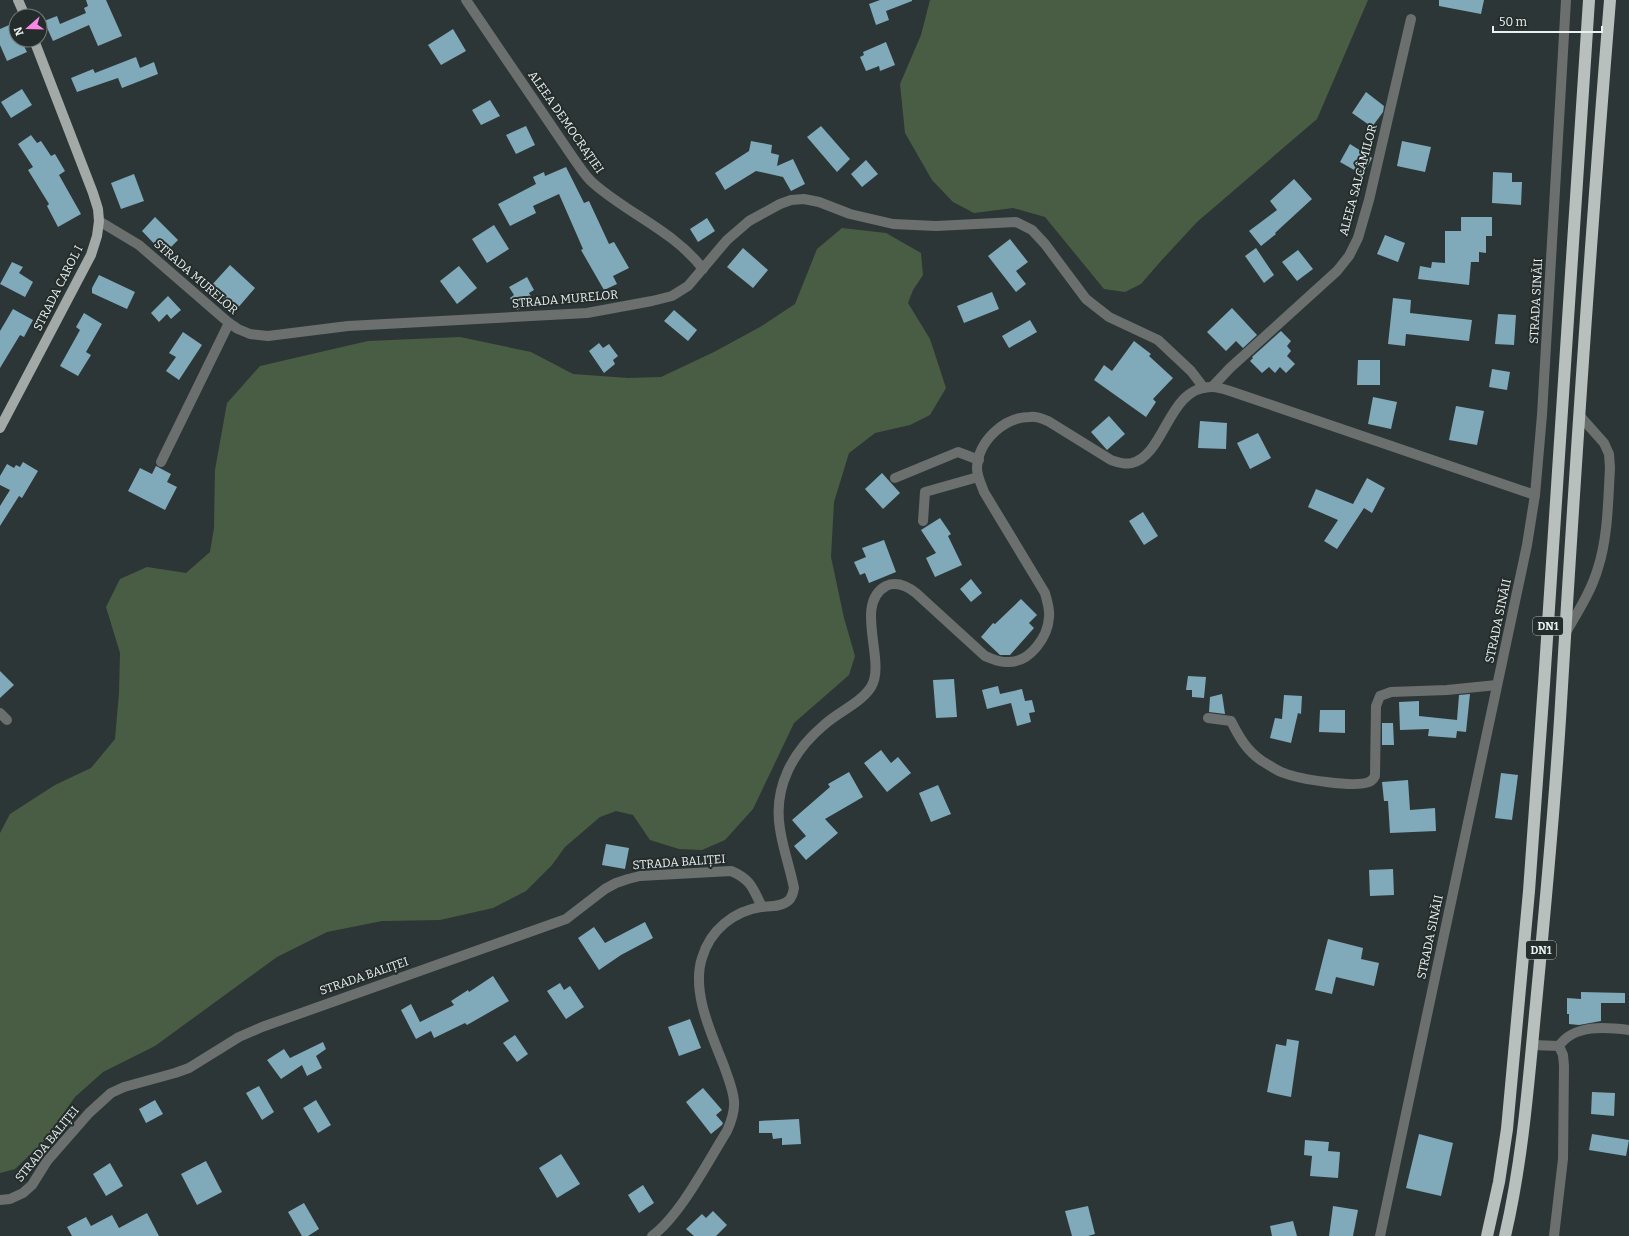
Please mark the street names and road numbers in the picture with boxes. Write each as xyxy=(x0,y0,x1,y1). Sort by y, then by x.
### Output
street label: ALEEA DEMOCRAȚIEI xyxy=(525,68,607,176)
street label: ALEEA SALCÂMILOR xyxy=(1335,122,1380,237)
street label: STRADA MURELOR xyxy=(151,237,241,317)
street label: STRADA CAROL I xyxy=(30,243,86,333)
street label: STRADA SINĂII xyxy=(1526,258,1545,344)
street label: STRADA MURELOR xyxy=(511,287,619,311)
street label: STRADA SINĂII xyxy=(1481,577,1514,664)
road number: DN1 xyxy=(1533,617,1563,635)
street label: STRADA BALIȚEI xyxy=(632,852,726,873)
street label: STRADA SINĂII xyxy=(1413,893,1446,980)
road number: DN1 xyxy=(1526,941,1556,959)
street label: STRADA BALIȚEI xyxy=(318,954,411,999)
street label: STRADA BALIȚEI xyxy=(12,1103,83,1185)

